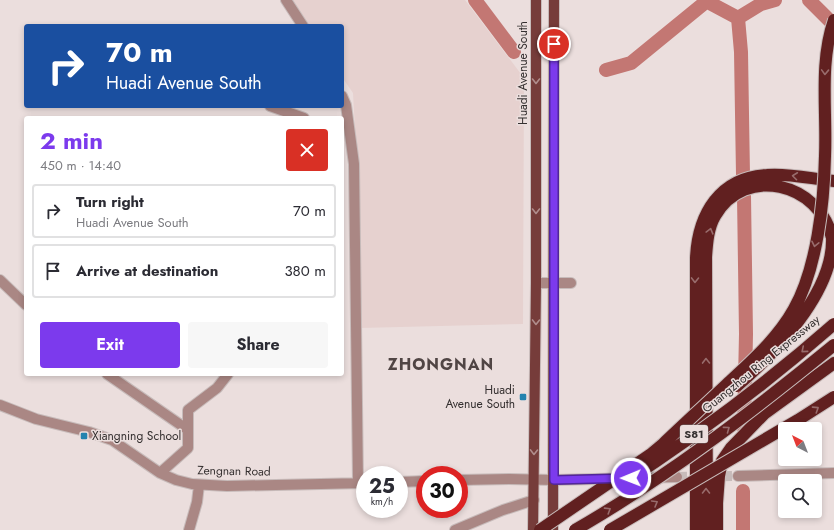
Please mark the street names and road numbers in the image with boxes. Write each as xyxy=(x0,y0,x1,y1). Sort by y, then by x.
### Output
street label: Huadi Avenue South xyxy=(514,21,532,125)
street label: Guangzhou Ring Expressway xyxy=(698,310,824,417)
road number: S81 xyxy=(680,425,708,443)
street label: Zengnan Road xyxy=(197,461,271,481)

